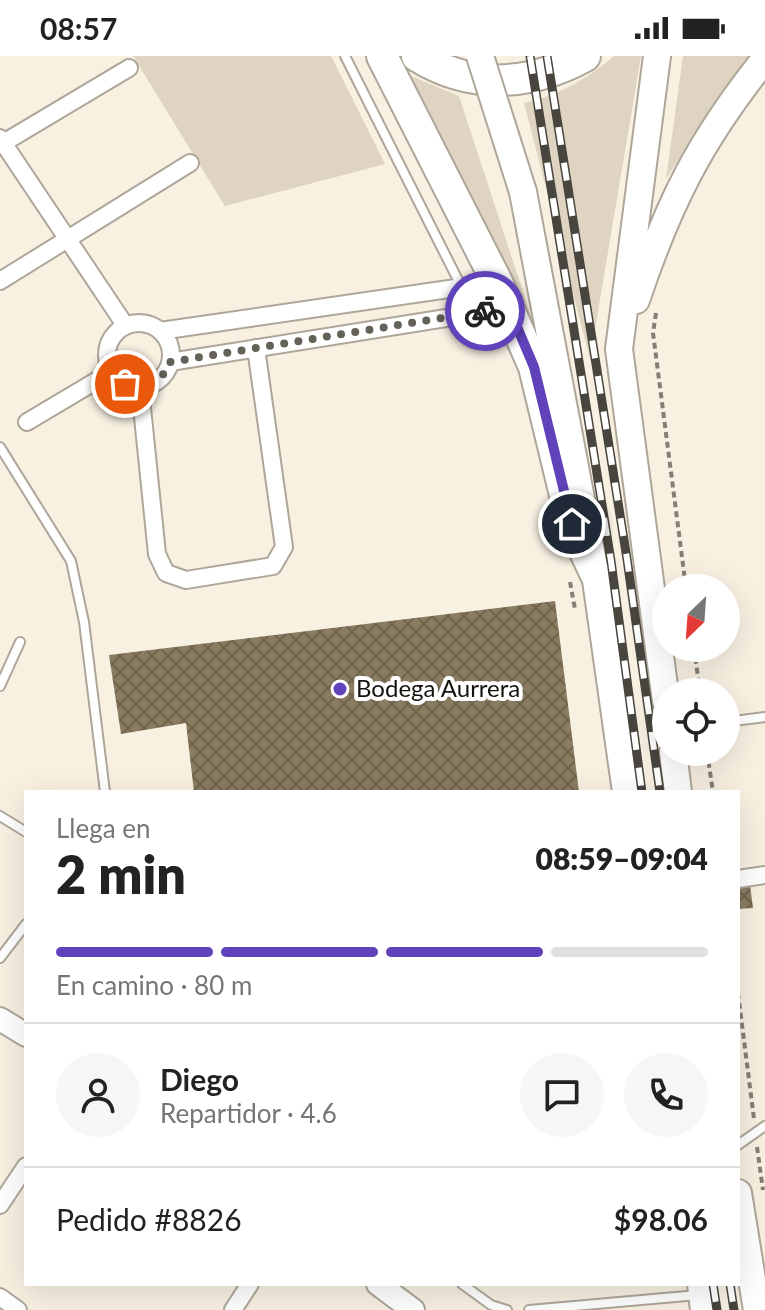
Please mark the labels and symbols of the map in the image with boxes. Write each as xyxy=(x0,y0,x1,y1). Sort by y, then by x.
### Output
courier xyxy=(445,271,525,351)
pin xyxy=(91,350,159,418)
pin xyxy=(538,490,606,558)
north arrow xyxy=(652,574,740,662)
place label: Bodega Aurrera xyxy=(356,673,520,702)
marker: Bodega Aurrera xyxy=(331,680,349,698)

